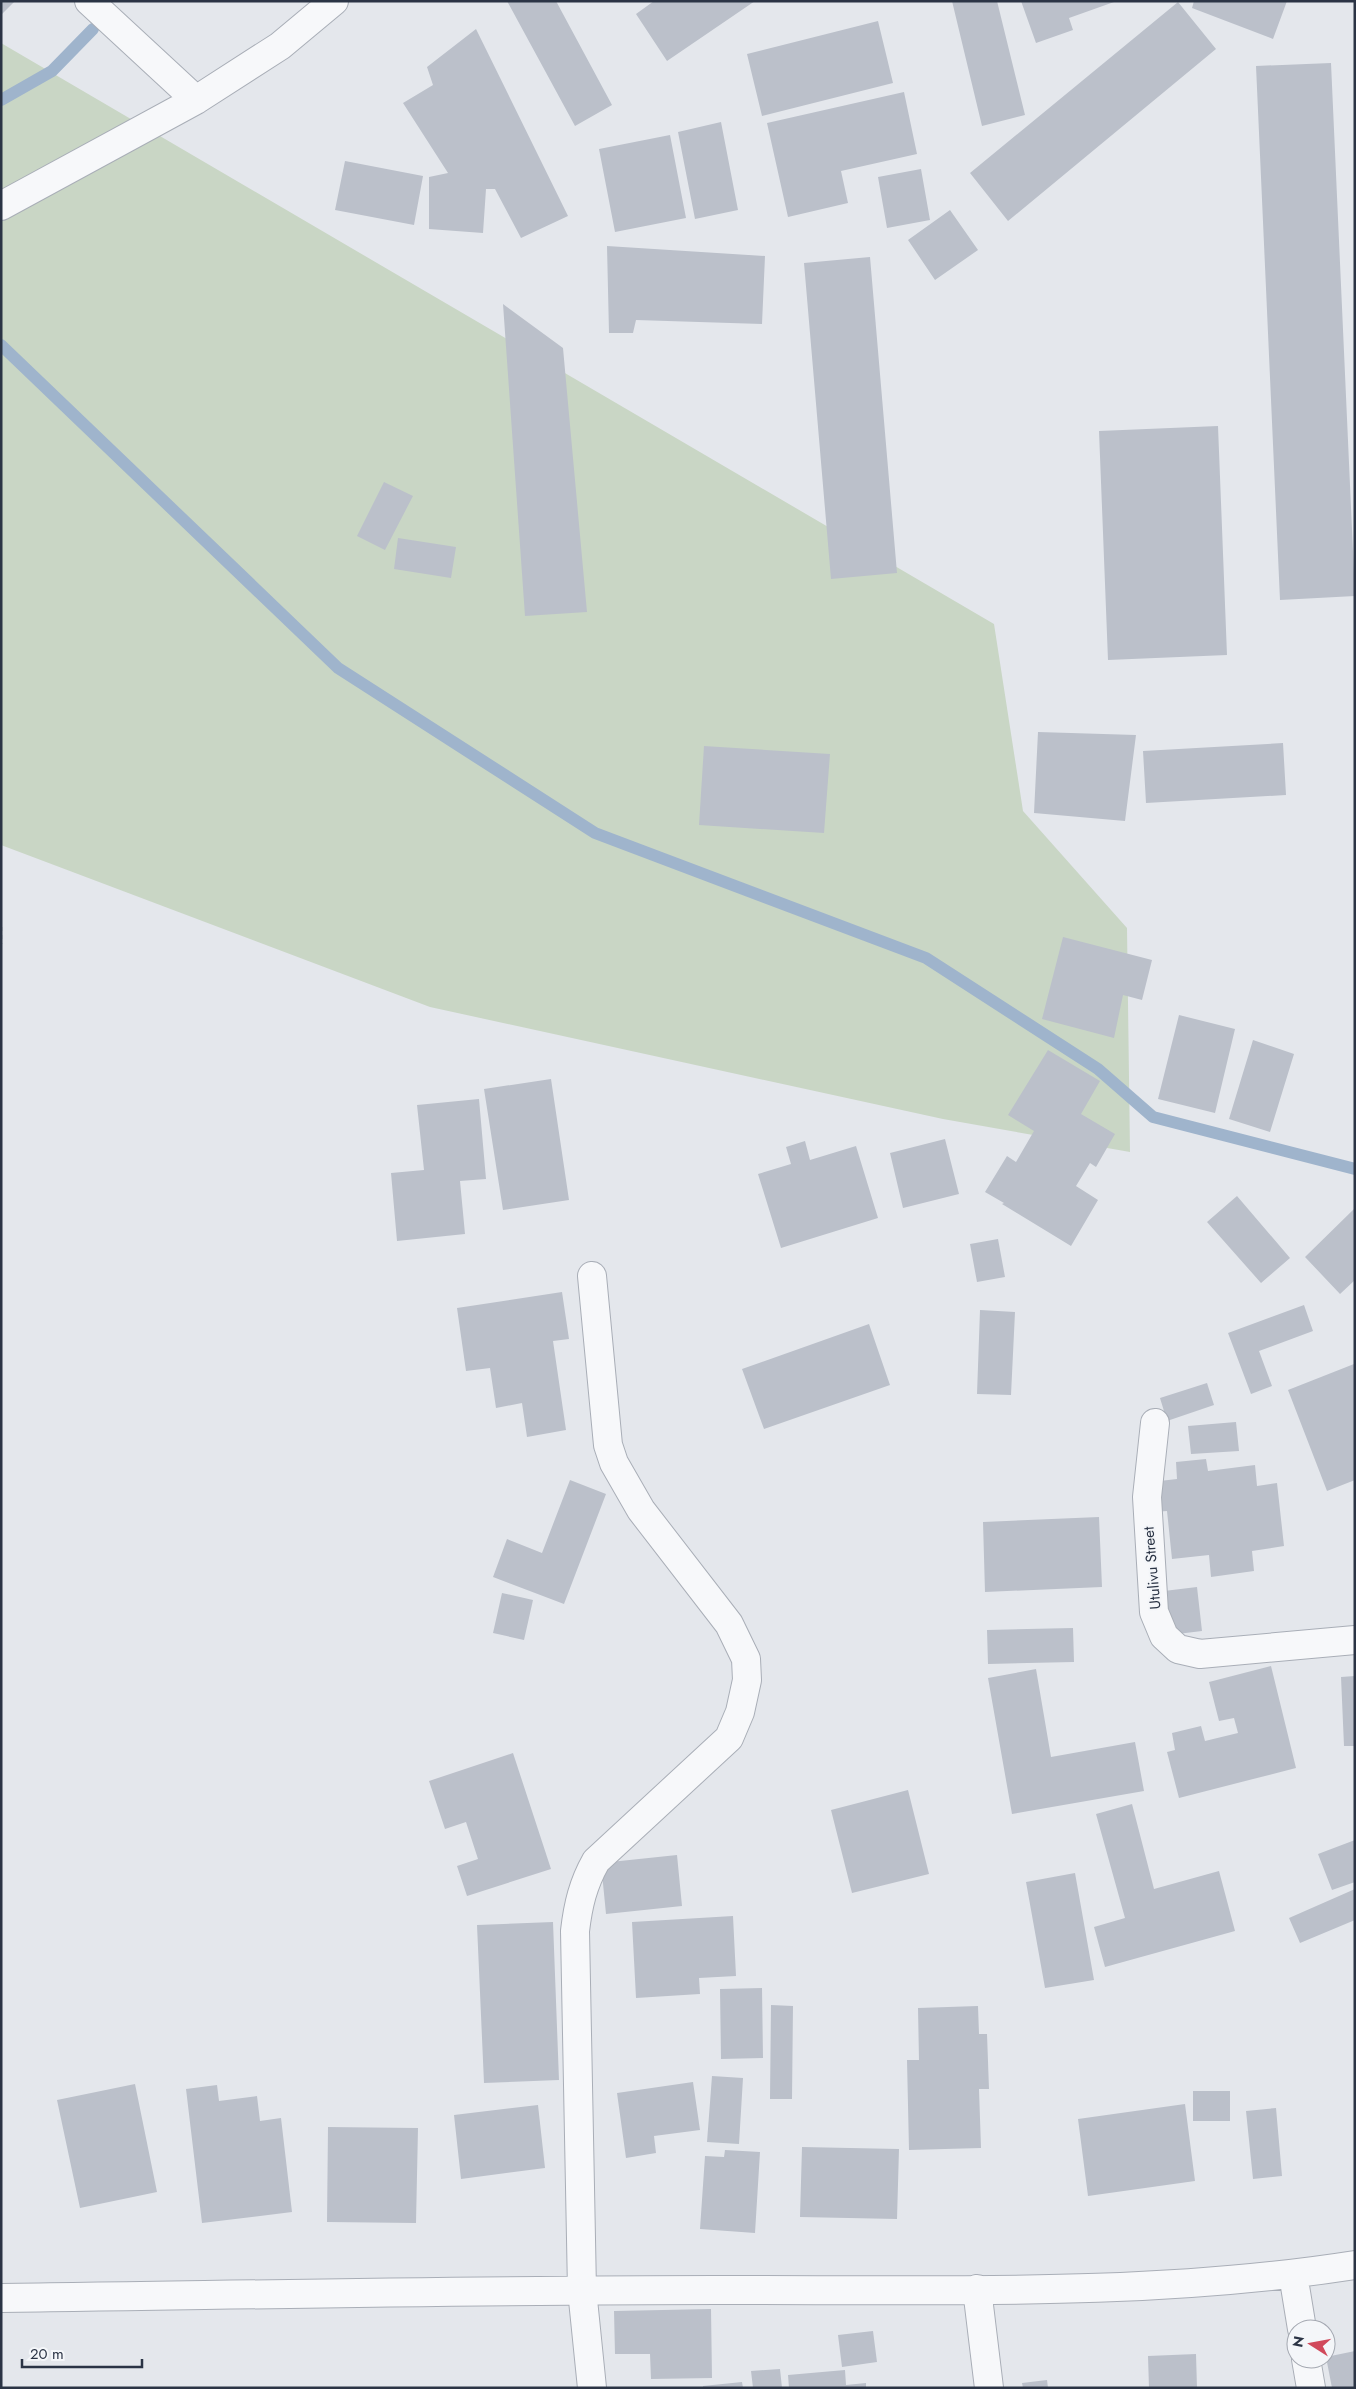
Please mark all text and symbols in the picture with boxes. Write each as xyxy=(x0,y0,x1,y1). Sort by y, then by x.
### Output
street label: Utulivu Street xyxy=(1137,1525,1167,1610)
north arrow xyxy=(1286,2319,1336,2369)
text: N xyxy=(1287,2334,1309,2349)
scale bar xyxy=(22,2336,142,2368)
text: 20 m xyxy=(30,2343,64,2365)

